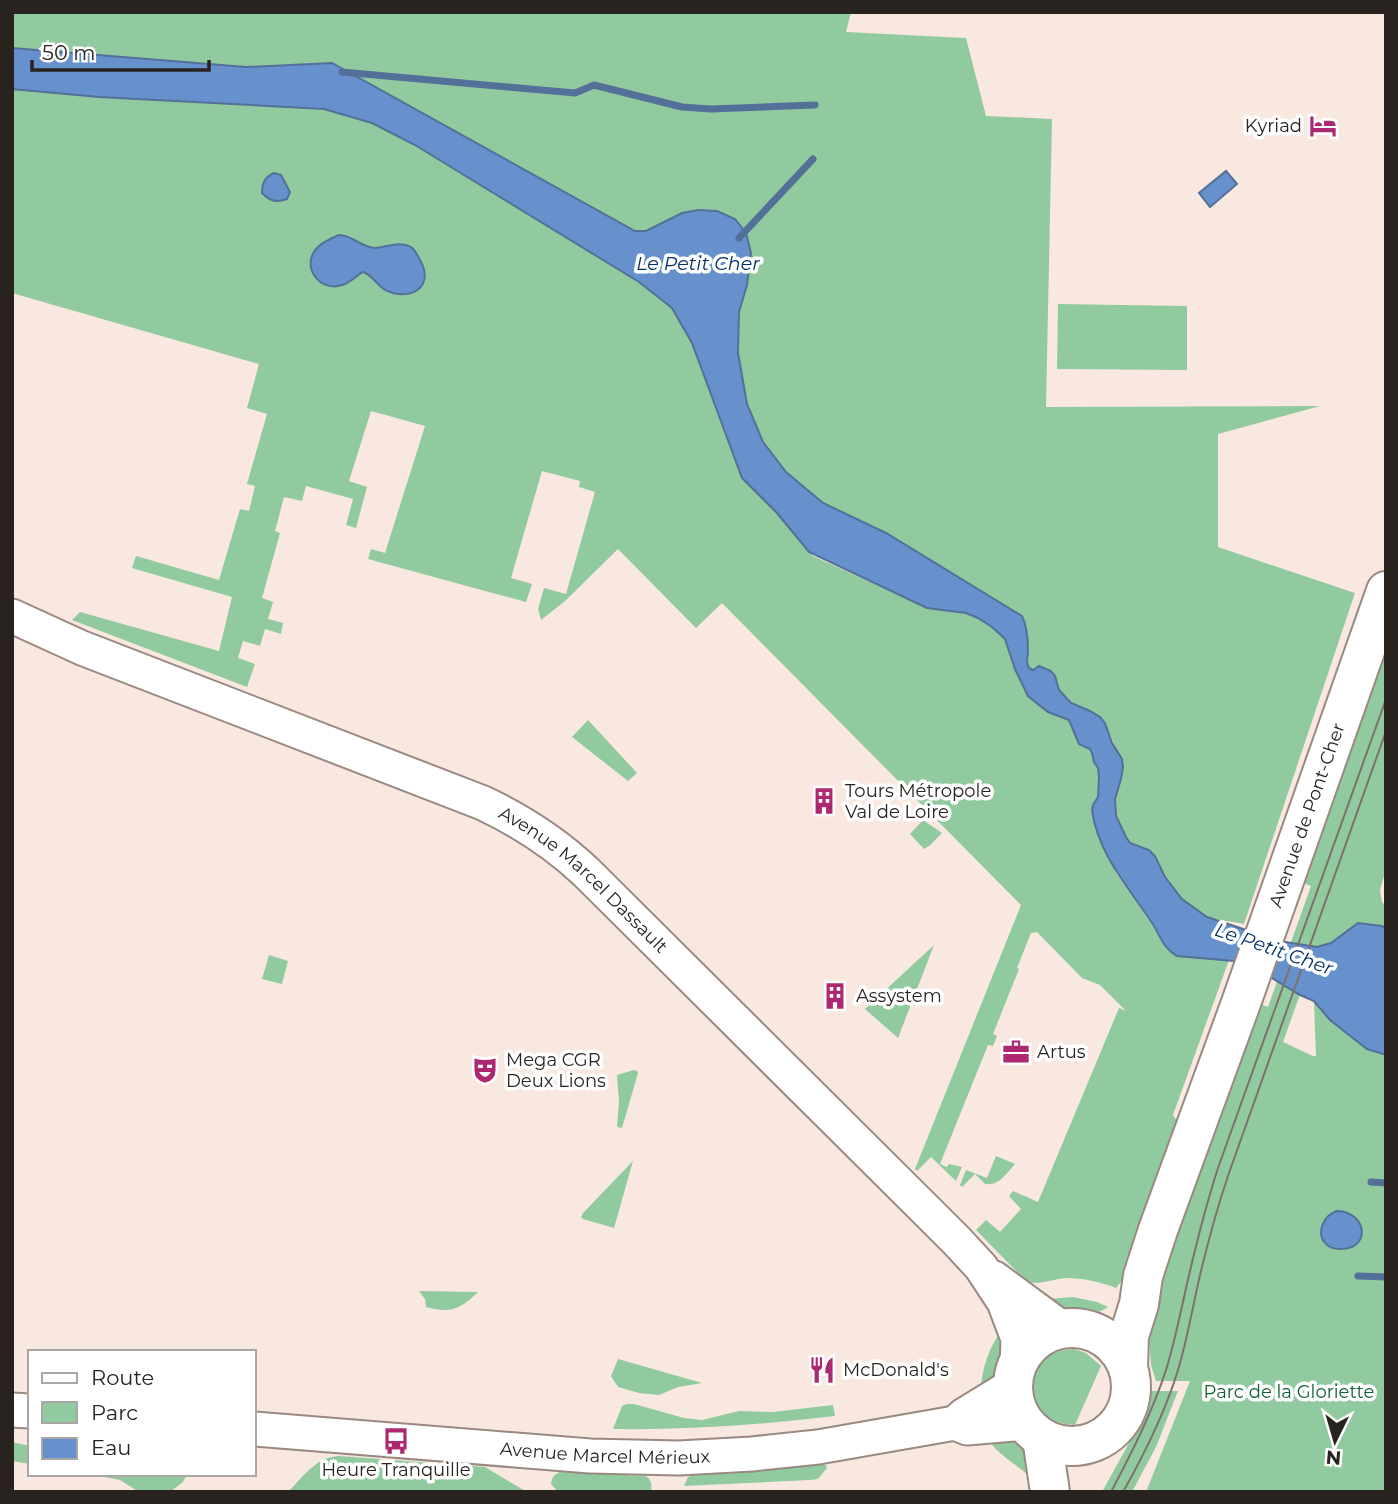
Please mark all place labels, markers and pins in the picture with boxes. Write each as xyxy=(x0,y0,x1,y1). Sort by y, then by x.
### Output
hotel icon: Kyriad xyxy=(1308,111,1338,141)
place label: Kyriad xyxy=(1245,115,1302,137)
place label: Tours Métropole Val de Loire xyxy=(845,780,991,823)
building icon: Tours Métropole Val de Loire xyxy=(809,786,839,816)
building icon: Assystem xyxy=(820,981,850,1011)
place label: Assystem xyxy=(856,985,942,1007)
office icon: Artus xyxy=(1001,1037,1031,1067)
place label: Artus xyxy=(1037,1041,1086,1063)
place label: Mega CGR Deux Lions xyxy=(506,1049,606,1092)
theatre icon: Mega CGR Deux Lions xyxy=(470,1055,500,1085)
restaurant icon: McDonald's xyxy=(807,1355,837,1385)
place label: McDonald's xyxy=(843,1359,949,1381)
bus stop icon: Heure Tranquille xyxy=(381,1426,411,1456)
place label: Heure Tranquille xyxy=(321,1459,471,1481)

